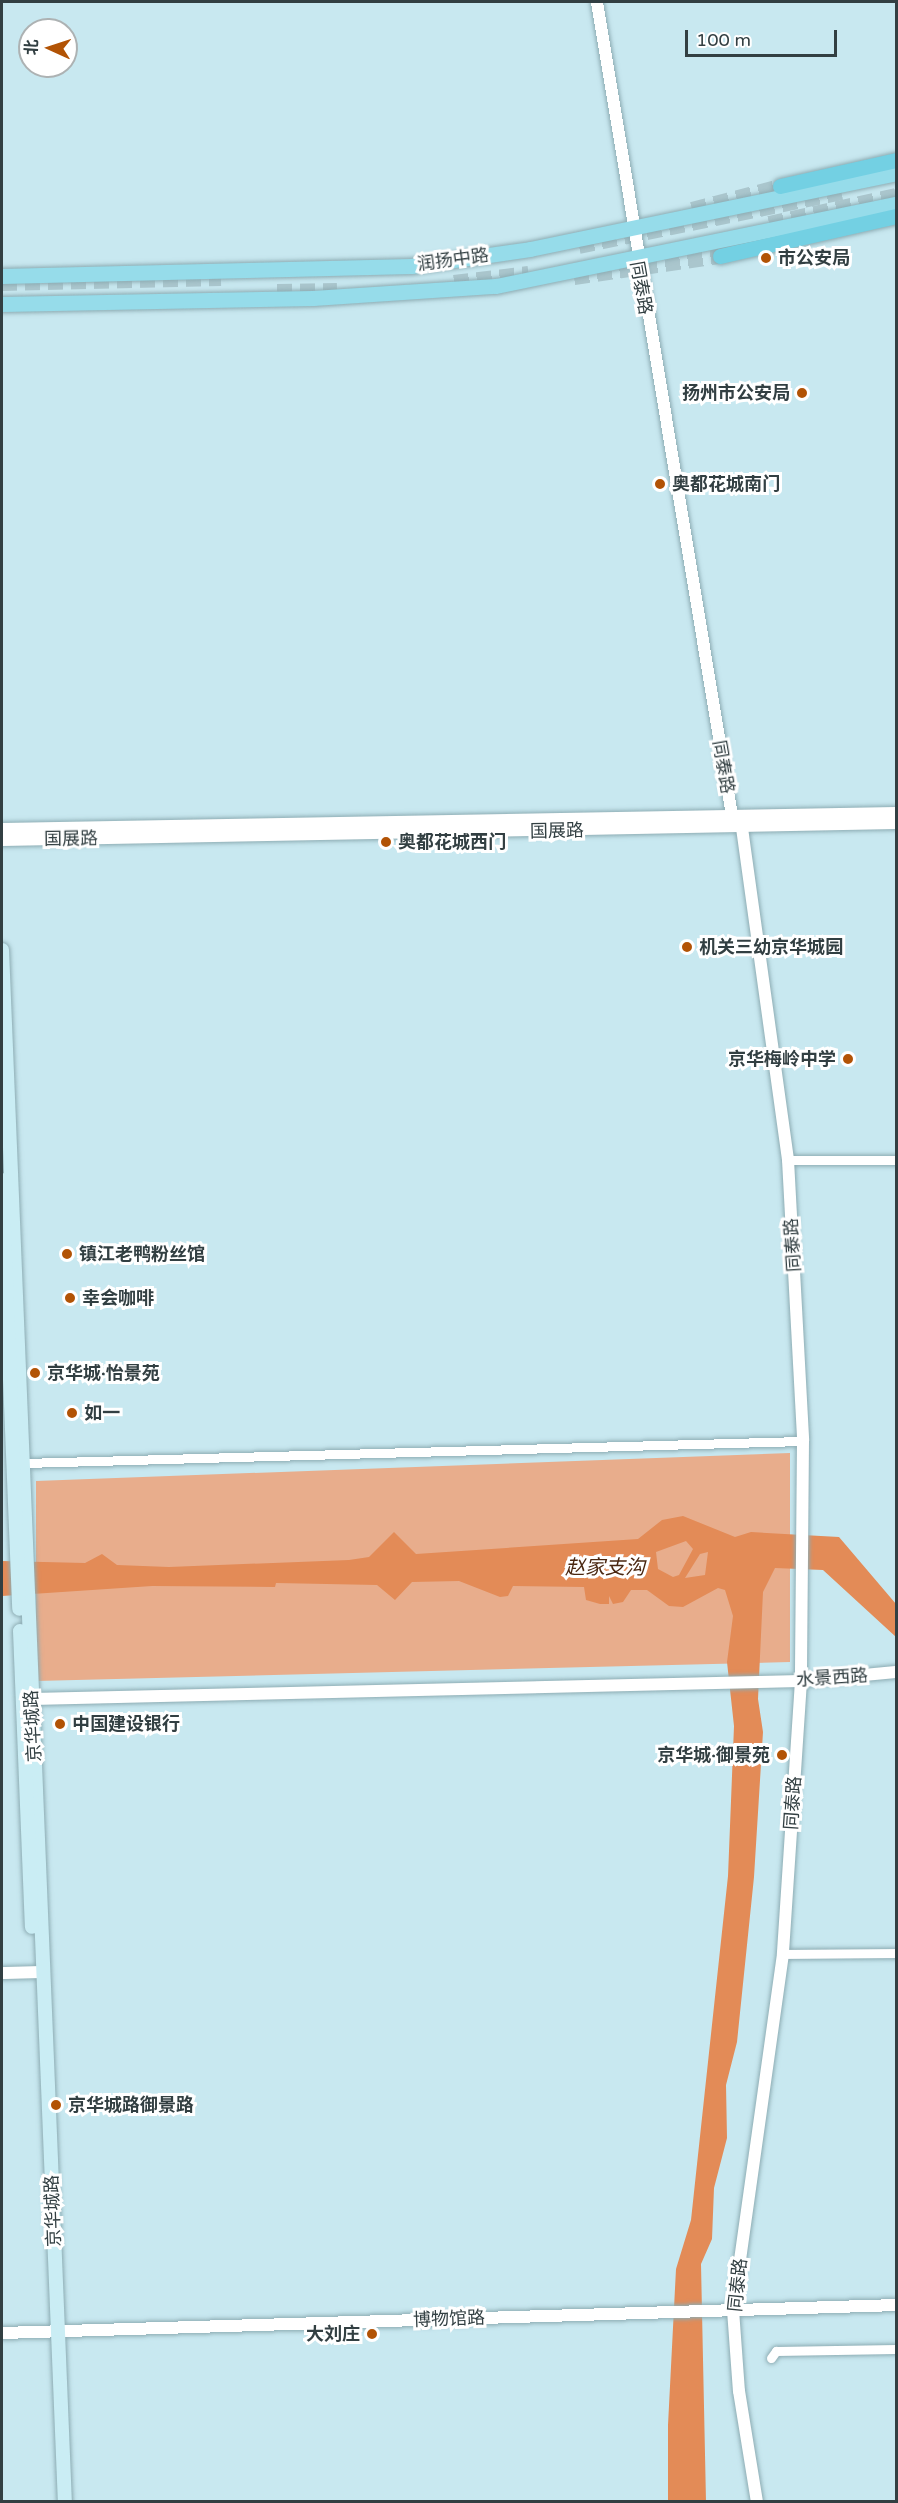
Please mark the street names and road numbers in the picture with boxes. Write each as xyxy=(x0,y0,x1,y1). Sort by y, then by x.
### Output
street label: 润扬中路 xyxy=(416,244,490,276)
street label: 同泰路 xyxy=(626,260,656,316)
street label: 同泰路 xyxy=(708,739,738,795)
street label: 国展路 xyxy=(530,820,584,842)
street label: 国展路 xyxy=(44,828,98,850)
street label: 同泰路 xyxy=(780,1217,806,1273)
street label: 水景西路 xyxy=(795,1665,869,1691)
street label: 京华城路 xyxy=(20,1689,46,1763)
street label: 同泰路 xyxy=(780,1775,806,1831)
street label: 京华城路 xyxy=(41,2175,65,2247)
street label: 同泰路 xyxy=(724,2257,752,2313)
street label: 博物馆路 xyxy=(413,2307,485,2331)

